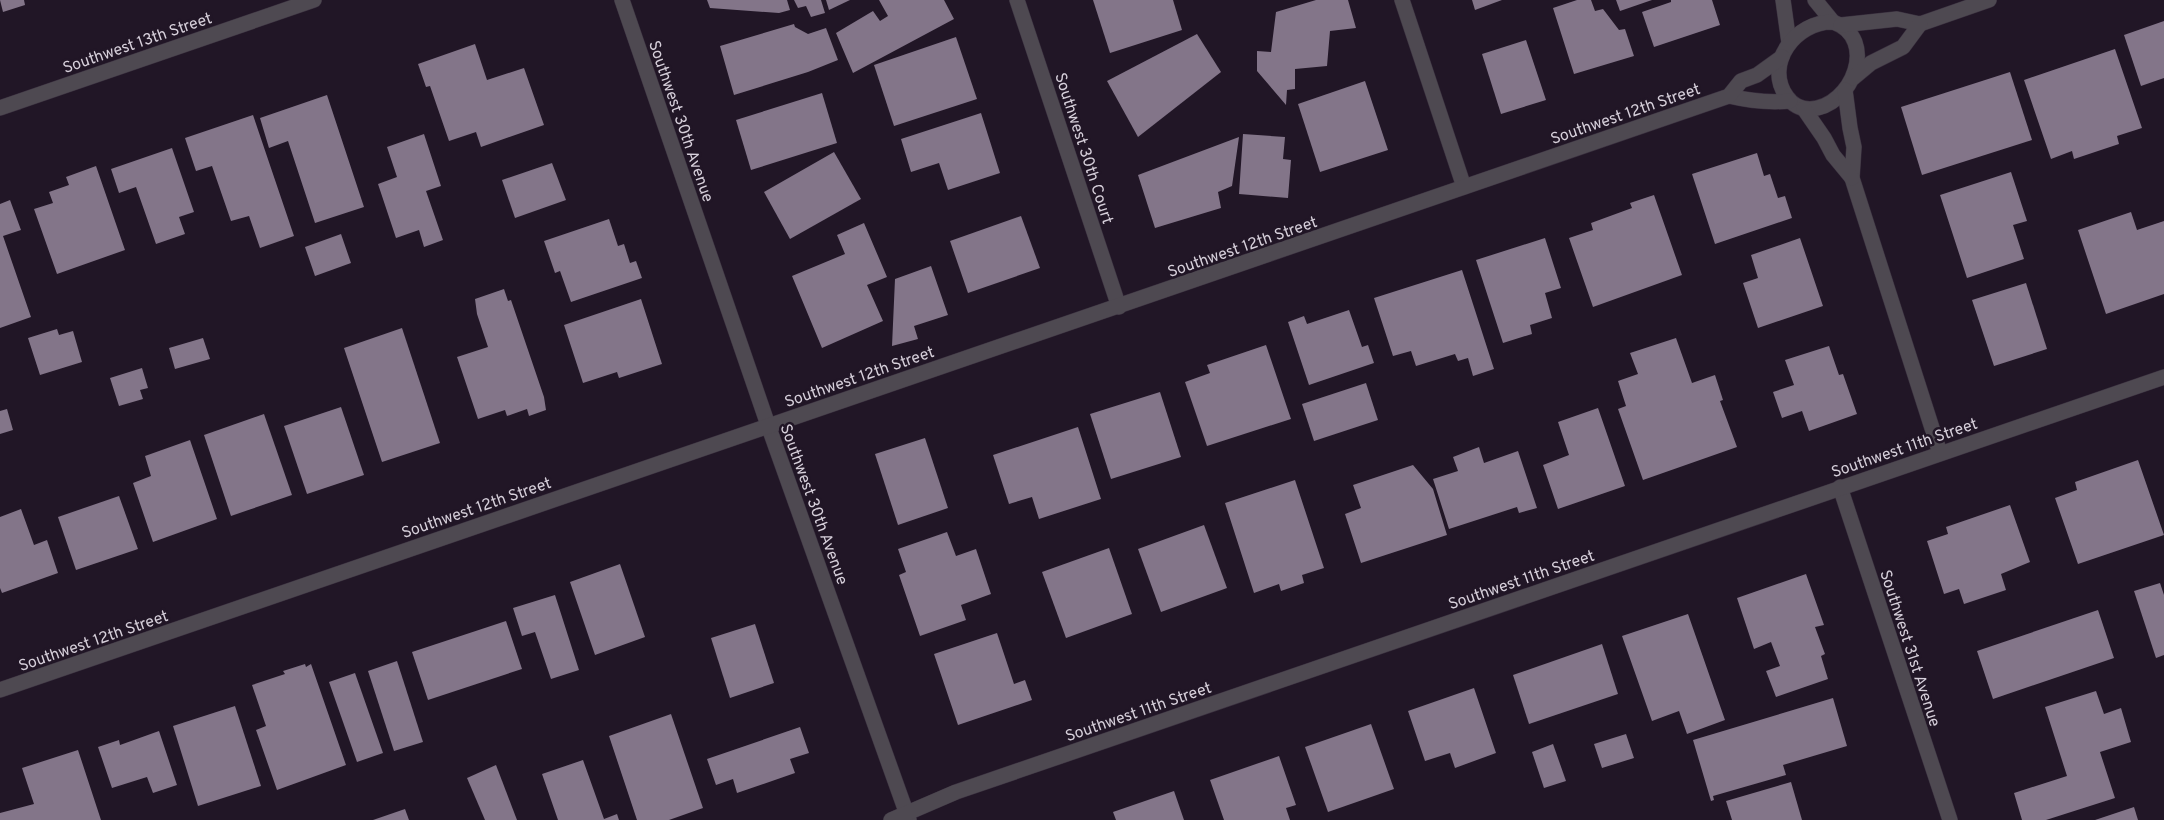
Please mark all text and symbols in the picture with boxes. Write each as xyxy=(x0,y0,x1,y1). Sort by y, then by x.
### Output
street label: Southwest 13th Street xyxy=(60,9,215,79)
street label: Southwest 30th Avenue xyxy=(643,38,717,205)
street label: Southwest 30th Court xyxy=(1049,70,1117,227)
street label: Southwest 12th Street xyxy=(1548,80,1703,150)
street label: Southwest 12th Street xyxy=(1165,213,1320,283)
street label: Southwest 12th Street xyxy=(782,343,937,413)
street label: Southwest 11th Street xyxy=(1829,415,1980,483)
street label: Southwest 30th Avenue xyxy=(775,421,852,588)
street label: Southwest 12th Street xyxy=(399,474,554,544)
street label: Southwest 11th Street xyxy=(1446,547,1597,615)
street label: Southwest 31st Avenue xyxy=(1874,568,1944,730)
street label: Southwest 12th Street xyxy=(16,607,171,677)
street label: Southwest 11th Street xyxy=(1063,679,1214,747)

